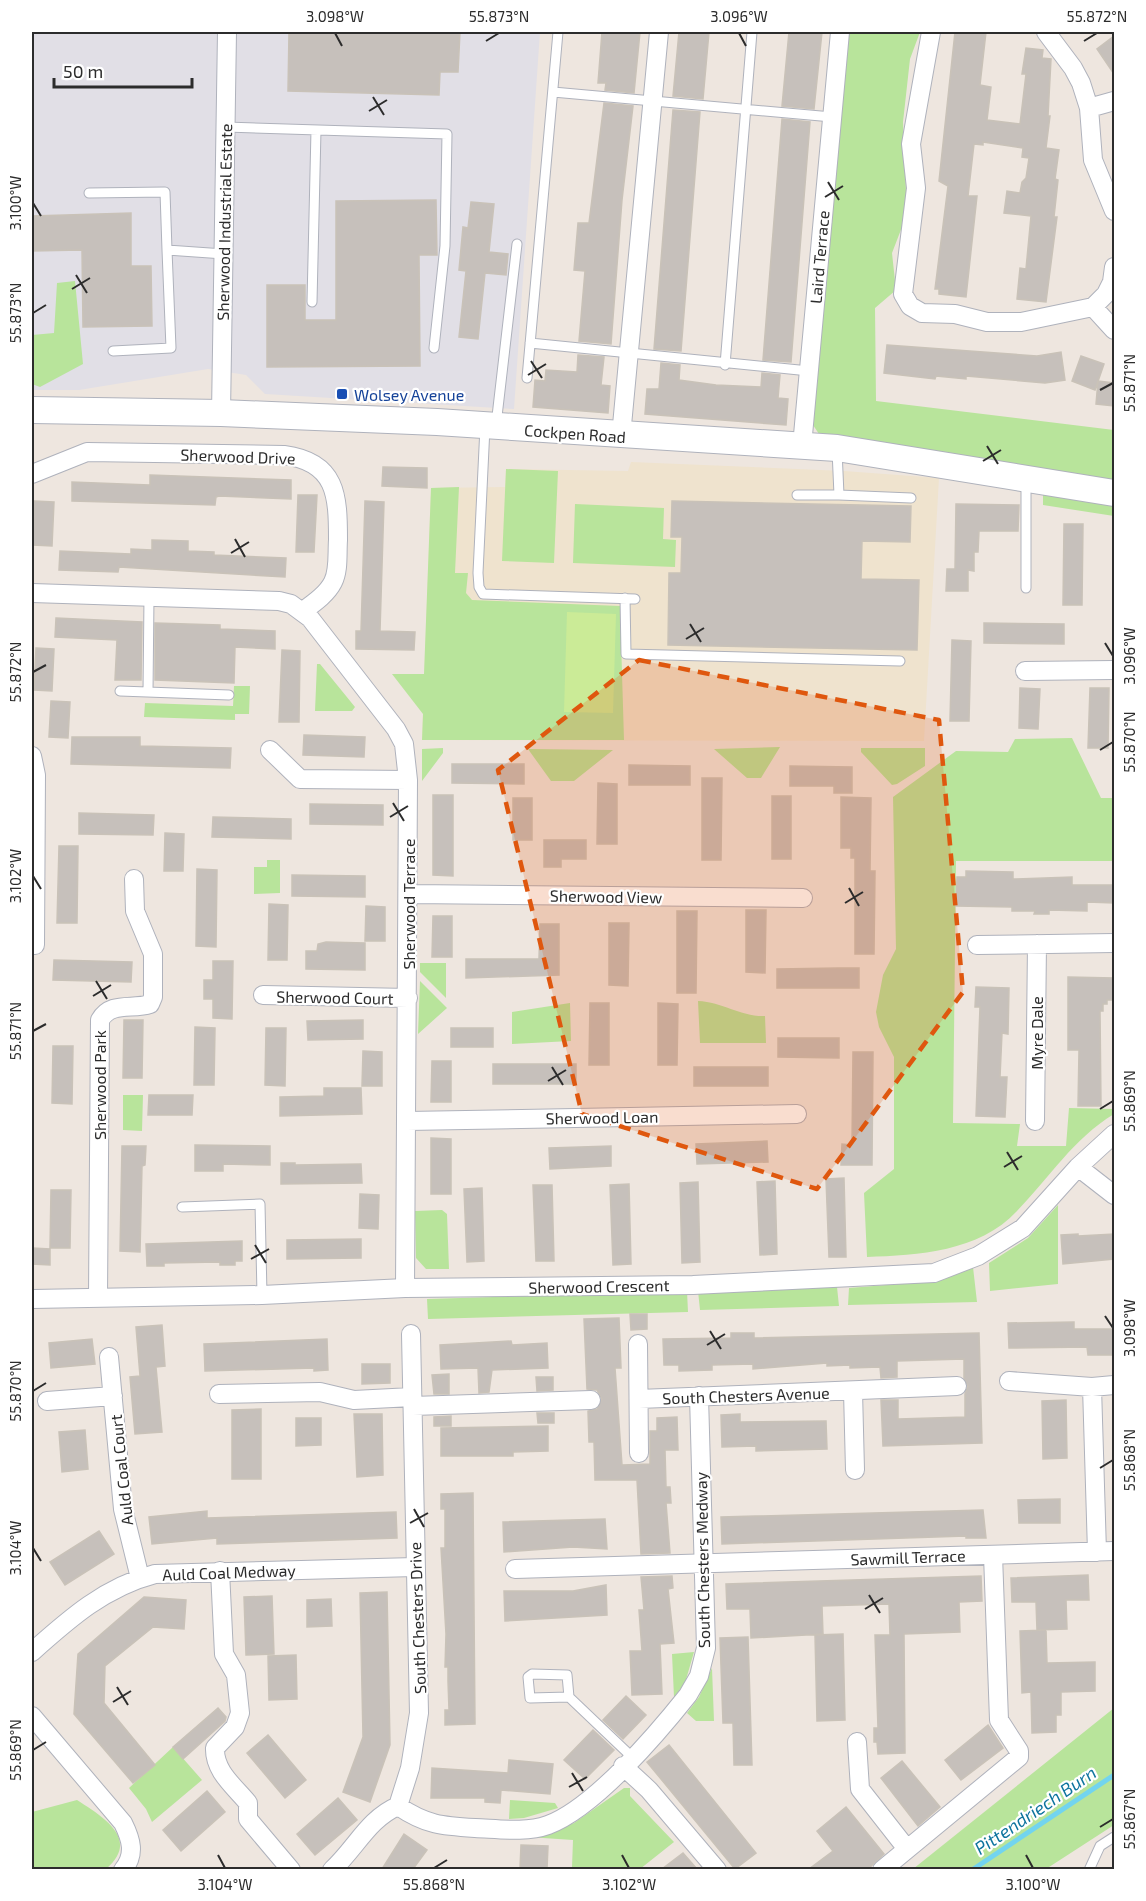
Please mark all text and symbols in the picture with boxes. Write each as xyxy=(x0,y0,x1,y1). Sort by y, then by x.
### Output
text: 3.098°W xyxy=(306,7,364,25)
text: 55.873°N xyxy=(469,7,529,25)
text: 3.096°W xyxy=(710,7,768,25)
text: 55.872°N xyxy=(1067,7,1127,25)
scale bar xyxy=(54,51,192,89)
text: 50 m xyxy=(63,60,103,82)
street label: Sherwood Industrial Estate xyxy=(213,123,235,321)
text: 3.100°W xyxy=(6,176,24,230)
street label: Laird Terrace xyxy=(805,210,833,304)
text: 55.873°N xyxy=(6,283,24,343)
text: 55.871°N xyxy=(1120,354,1138,412)
place label: Wolsey Avenue xyxy=(354,385,464,404)
marker: Wolsey Avenue xyxy=(335,387,349,401)
street label: Cockpen Road xyxy=(524,420,626,446)
street label: Sherwood Drive xyxy=(180,444,296,468)
text: 3.096°W xyxy=(1120,627,1138,685)
text: 55.872°N xyxy=(6,642,24,702)
text: 55.870°N xyxy=(1120,711,1138,773)
street label: Sherwood Terrace xyxy=(399,839,418,969)
text: 3.102°W xyxy=(6,849,24,903)
street label: Sherwood View xyxy=(550,886,662,906)
street label: Sherwood Court xyxy=(276,986,394,1008)
street label: Myre Dale xyxy=(1027,996,1046,1070)
text: 55.871°N xyxy=(6,1002,24,1060)
street label: Sherwood Park xyxy=(90,1030,109,1140)
text: 55.869°N xyxy=(1120,1070,1138,1132)
street label: Sherwood Loan xyxy=(545,1107,659,1127)
street label: Sherwood Crescent xyxy=(528,1275,670,1297)
text: 3.098°W xyxy=(1120,1299,1138,1357)
text: 55.870°N xyxy=(6,1360,24,1422)
street label: South Chesters Avenue xyxy=(662,1383,830,1407)
street label: Auld Coal Court xyxy=(106,1414,136,1526)
text: 55.868°N xyxy=(1120,1429,1138,1491)
street label: South Chesters Medway xyxy=(691,1471,713,1648)
text: 3.104°W xyxy=(6,1520,24,1576)
street label: South Chesters Drive xyxy=(405,1542,429,1694)
street label: Sawmill Terrace xyxy=(850,1545,966,1569)
street label: Auld Coal Medway xyxy=(162,1560,297,1584)
text: 55.869°N xyxy=(6,1719,24,1781)
water label: Pittendriech Burn xyxy=(970,1761,1100,1859)
text: 55.867°N xyxy=(1120,1789,1138,1849)
text: 3.104°W xyxy=(197,1875,253,1893)
text: 55.868°N xyxy=(403,1875,465,1893)
text: 3.102°W xyxy=(602,1875,656,1893)
text: 3.100°W xyxy=(1006,1875,1060,1893)

